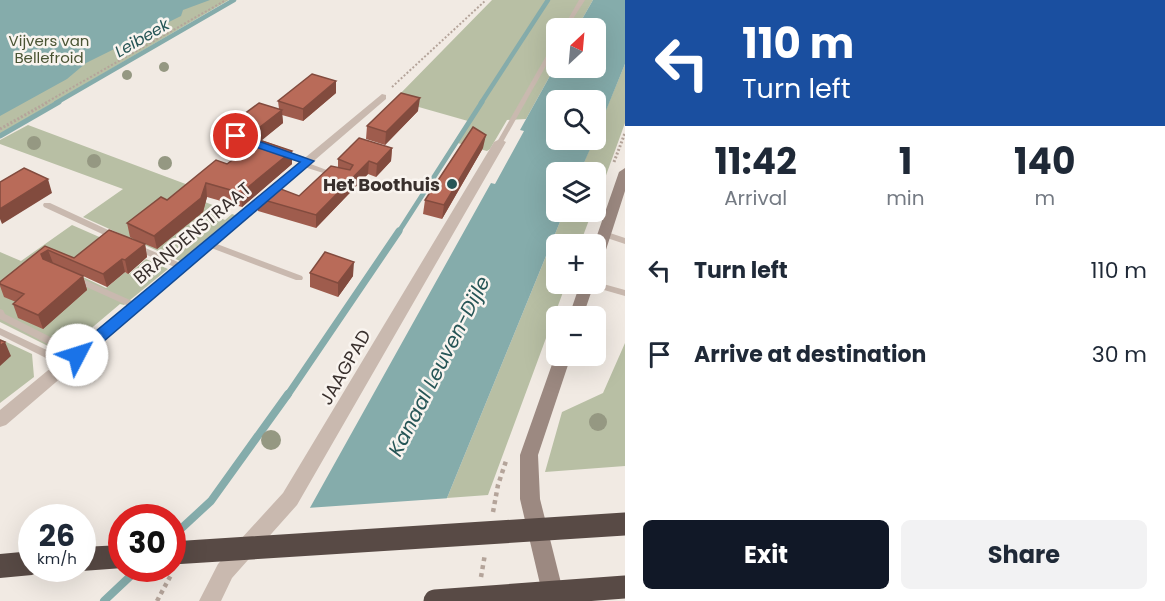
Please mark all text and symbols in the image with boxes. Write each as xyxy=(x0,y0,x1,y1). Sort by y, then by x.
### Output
water label: Leibeek xyxy=(110,13,174,63)
text: 110 m xyxy=(742,14,854,73)
north arrow xyxy=(546,18,606,78)
map controls xyxy=(546,18,606,366)
icon: left xyxy=(643,24,721,102)
park label: Vijvers van Bellefroid xyxy=(9,30,89,68)
text: Turn left xyxy=(742,70,851,107)
button: search xyxy=(546,90,606,150)
pin xyxy=(210,110,261,161)
icon: arrive xyxy=(219,119,252,152)
text: 11:42 xyxy=(715,136,797,187)
text: 1 xyxy=(899,136,912,187)
text: 140 xyxy=(1014,136,1075,187)
button: layers xyxy=(546,162,606,222)
place label: Het Boothuis xyxy=(323,172,440,197)
street label: BRANDENSTRAAT xyxy=(128,176,256,290)
marker: Het Boothuis xyxy=(445,177,459,191)
text: Arrival xyxy=(724,184,787,212)
text: min xyxy=(886,184,925,212)
text: m xyxy=(1034,184,1055,212)
button: + xyxy=(546,234,606,294)
icon: left xyxy=(643,254,676,287)
text: Turn left xyxy=(694,255,788,286)
text: 110 m xyxy=(1091,255,1147,286)
water label: Kanaal Leuven-Dijle xyxy=(381,271,497,461)
button: − xyxy=(546,306,606,366)
position arrow xyxy=(45,323,109,387)
street label: JAAGPAD xyxy=(313,325,377,409)
icon: arrive xyxy=(643,338,676,371)
text: Arrive at destination xyxy=(694,339,926,370)
text: 30 m xyxy=(1092,339,1147,370)
speed limit sign: 30 xyxy=(108,504,186,582)
text: 26 xyxy=(39,514,75,557)
button: Exit xyxy=(643,520,889,589)
button: Share xyxy=(901,520,1147,589)
text: km/h xyxy=(37,548,77,569)

